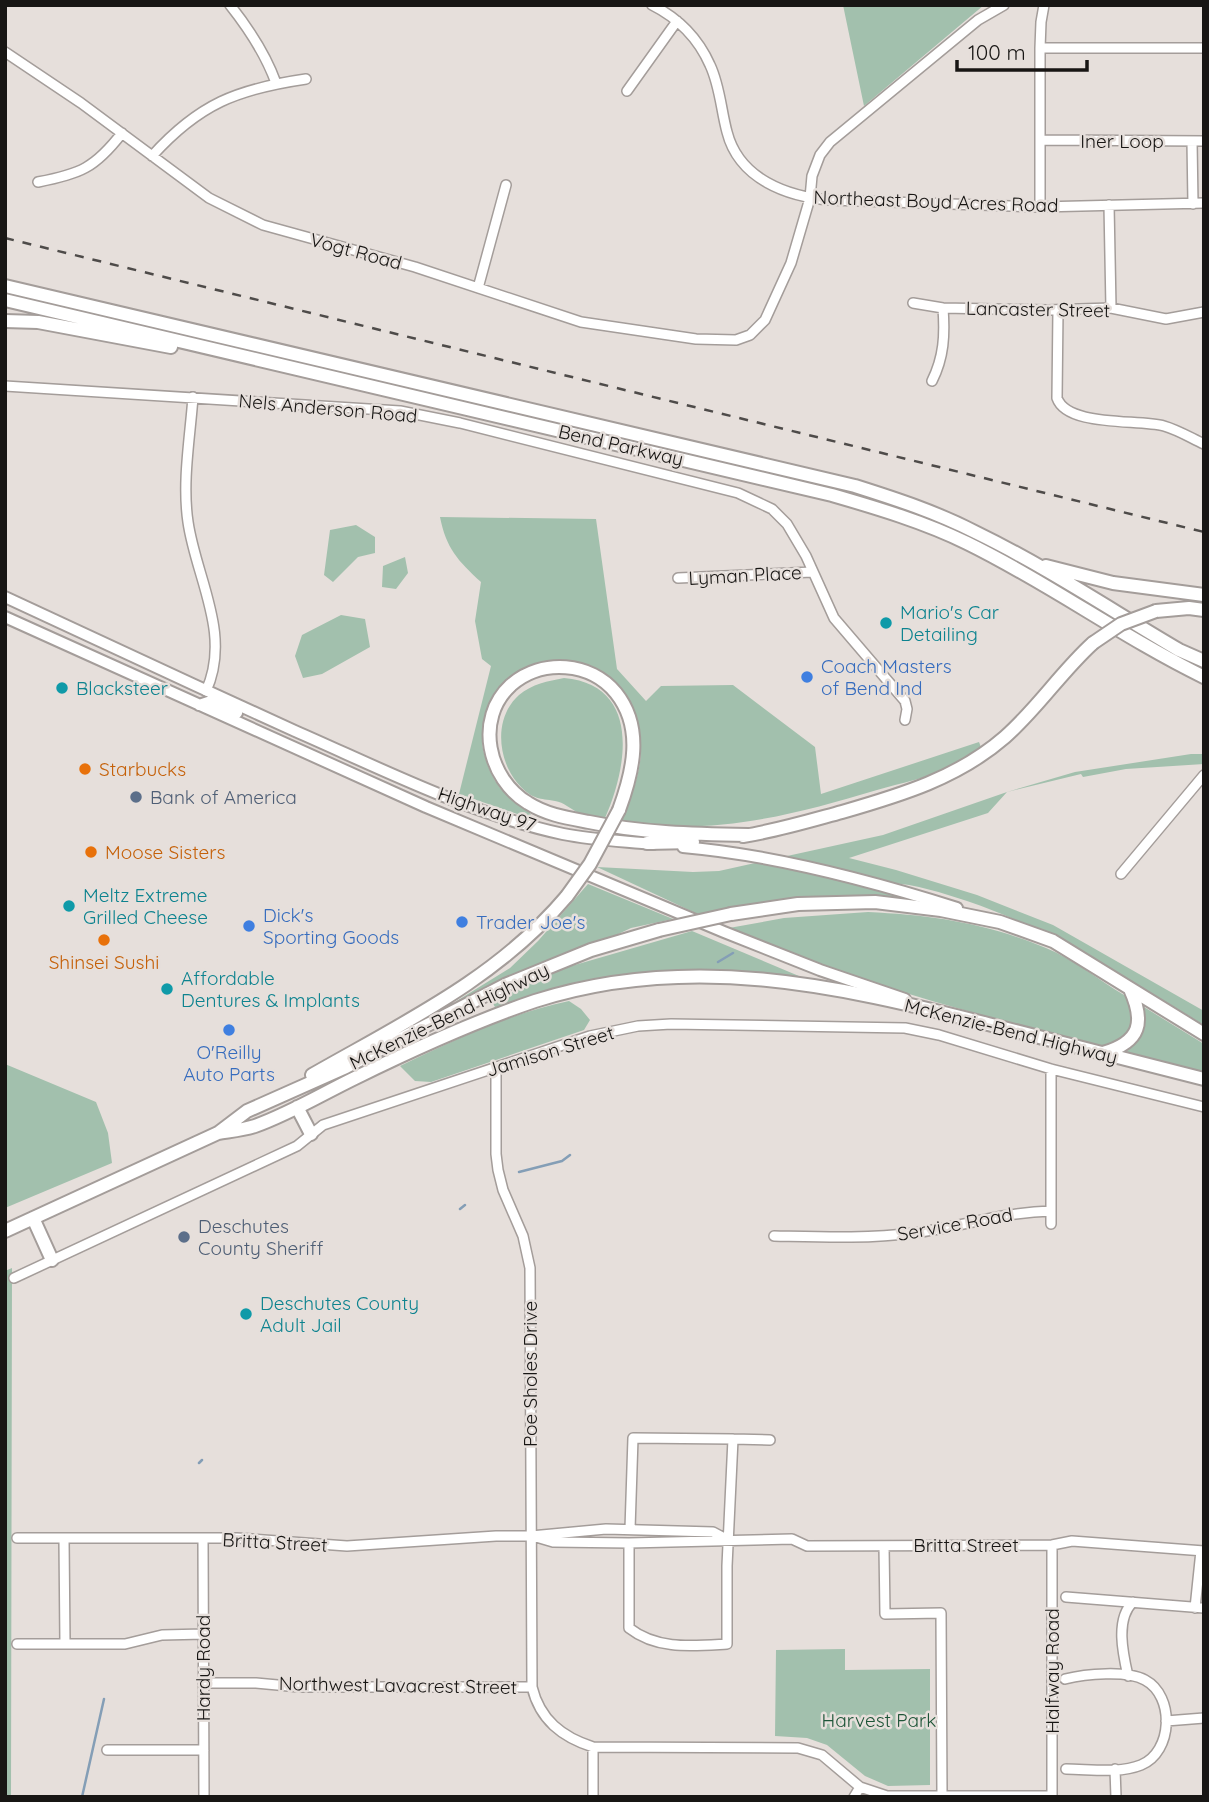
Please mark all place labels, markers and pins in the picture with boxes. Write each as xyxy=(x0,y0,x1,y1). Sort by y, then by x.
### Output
place label: Mario's Car Detailing xyxy=(900,600,1000,646)
marker: Mario's Car Detailing xyxy=(878,615,894,631)
place label: Coach Masters of Bend Ind xyxy=(821,654,952,700)
marker: Coach Masters of Bend Ind xyxy=(799,669,815,685)
place label: Blacksteer xyxy=(76,676,169,700)
marker: Blacksteer xyxy=(54,680,70,696)
place label: Starbucks xyxy=(99,757,186,781)
marker: Starbucks xyxy=(77,761,93,777)
place label: Bank of America xyxy=(150,785,297,809)
marker: Bank of America xyxy=(128,789,144,805)
place label: Moose Sisters xyxy=(105,840,226,864)
marker: Moose Sisters xyxy=(83,844,99,860)
place label: Meltz Extreme Grilled Cheese xyxy=(83,883,208,929)
marker: Meltz Extreme Grilled Cheese xyxy=(61,898,77,914)
place label: Dick's Sporting Goods xyxy=(263,903,399,949)
place label: Trader Joe's xyxy=(476,910,585,934)
marker: Trader Joe's xyxy=(454,914,470,930)
marker: Dick's Sporting Goods xyxy=(241,918,257,934)
marker: Shinsei Sushi xyxy=(96,932,112,948)
place label: Shinsei Sushi xyxy=(49,950,159,974)
place label: Affordable Dentures & Implants xyxy=(181,966,360,1012)
marker: Affordable Dentures & Implants xyxy=(159,981,175,997)
marker: O'Reilly Auto Parts xyxy=(221,1022,237,1038)
place label: O'Reilly Auto Parts xyxy=(183,1040,275,1086)
place label: Deschutes County Sheriff xyxy=(198,1214,324,1260)
marker: Deschutes County Sheriff xyxy=(176,1229,192,1245)
place label: Deschutes County Adult Jail xyxy=(260,1291,419,1337)
marker: Deschutes County Adult Jail xyxy=(238,1306,254,1322)

